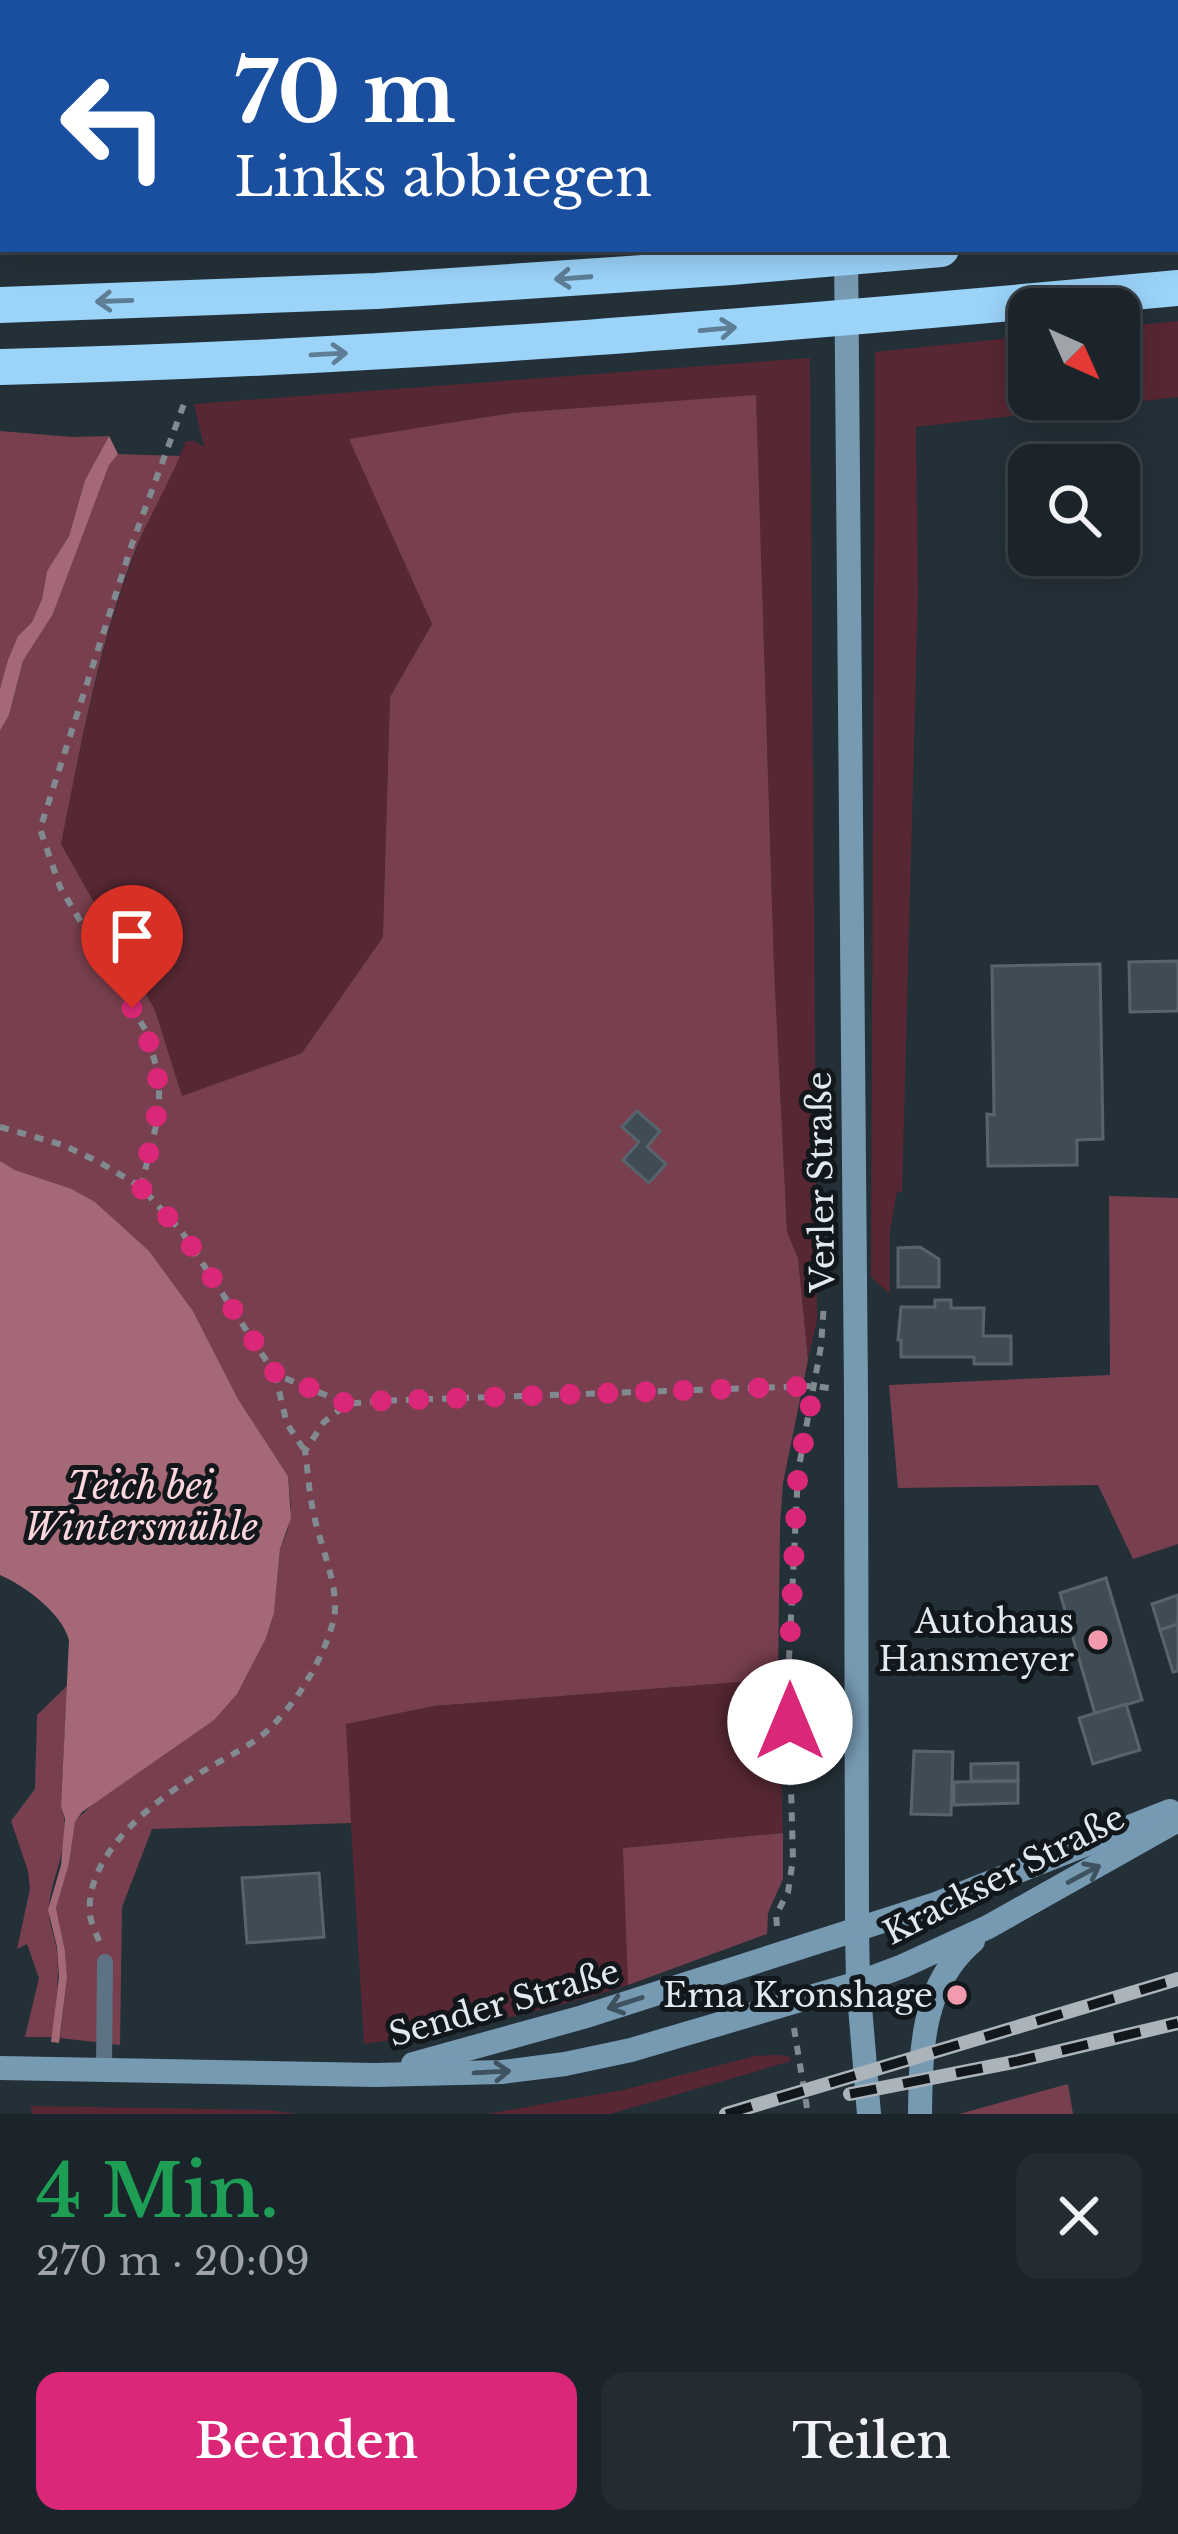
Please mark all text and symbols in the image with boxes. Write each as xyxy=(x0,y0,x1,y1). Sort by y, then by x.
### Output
text: 70 m xyxy=(234,41,456,145)
icon: left xyxy=(36,48,192,204)
text: Links abbiegen xyxy=(234,144,652,211)
one-way arrow xyxy=(554,267,593,290)
north arrow xyxy=(1008,288,1140,420)
map controls xyxy=(1008,288,1140,576)
one-way arrow xyxy=(95,289,134,312)
one-way arrow xyxy=(698,317,737,340)
one-way arrow xyxy=(309,342,348,365)
button: search xyxy=(1008,444,1140,576)
pin xyxy=(81,885,183,1008)
icon: arrive xyxy=(99,903,165,969)
street label: Verler Straße xyxy=(799,1071,843,1294)
water label: Teich bei Wintersmühle xyxy=(24,1464,258,1550)
place label: Autohaus Hansmeyer xyxy=(879,1601,1074,1680)
marker: Autohaus Hansmeyer xyxy=(1085,1627,1111,1653)
position arrow xyxy=(727,1659,853,1785)
street label: Krackser Straße xyxy=(877,1797,1131,1953)
one-way arrow xyxy=(1065,1862,1100,1885)
street label: Sender Straße xyxy=(384,1951,624,2055)
place label: Erna Kronshage xyxy=(663,1975,933,2016)
marker: Erna Kronshage xyxy=(944,1982,970,2008)
one-way arrow xyxy=(607,1994,645,2016)
one-way arrow xyxy=(471,2060,510,2083)
text: 4 Min. xyxy=(36,2147,279,2236)
button: close xyxy=(1016,2153,1142,2279)
text: 270 m · 20:09 xyxy=(36,2237,310,2286)
button: Beenden xyxy=(36,2372,577,2510)
button: Teilen xyxy=(601,2372,1142,2510)

